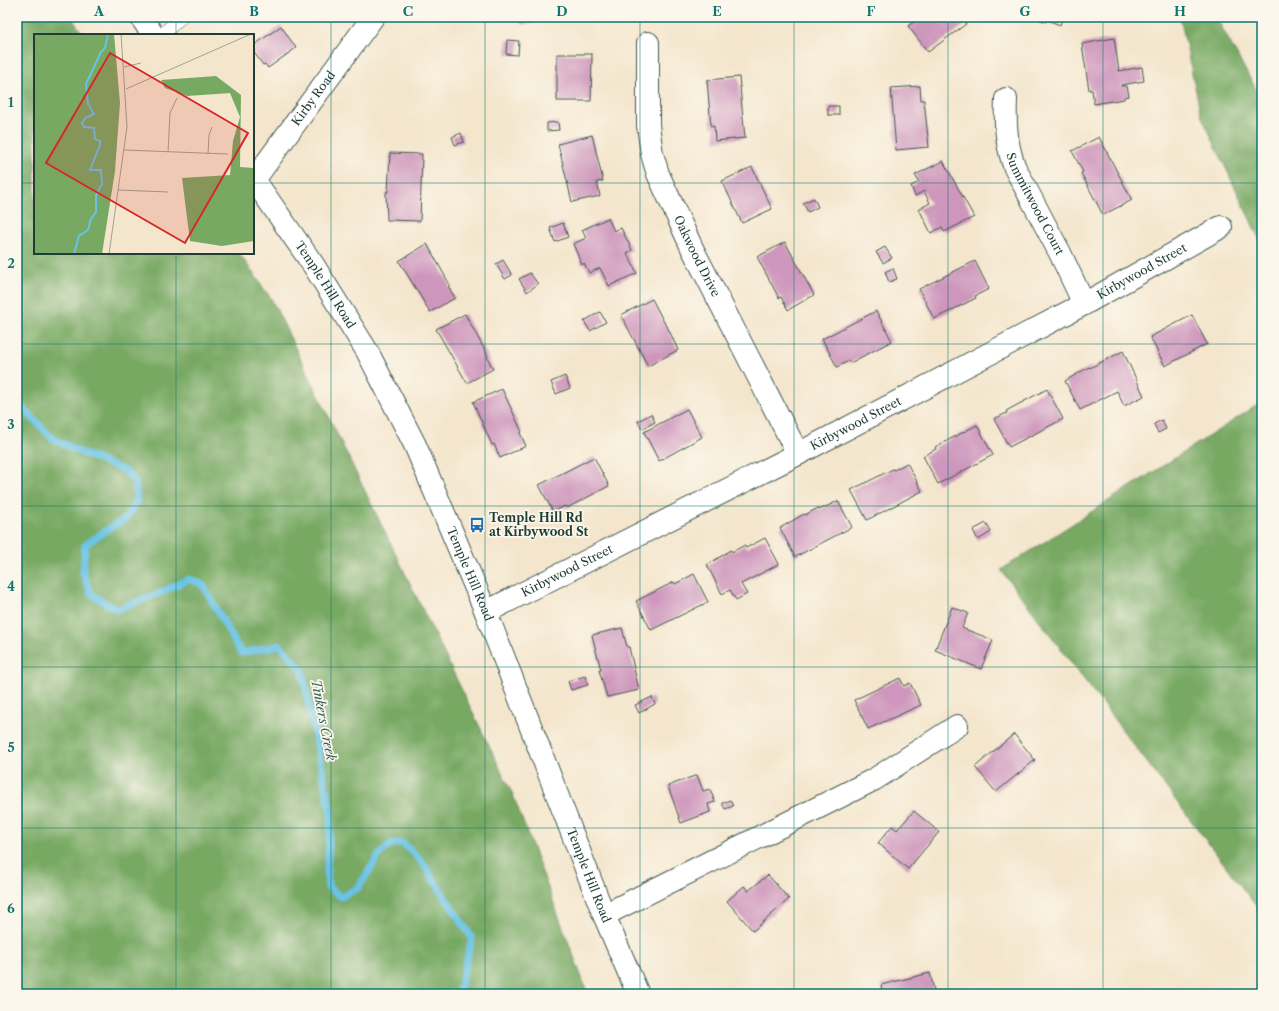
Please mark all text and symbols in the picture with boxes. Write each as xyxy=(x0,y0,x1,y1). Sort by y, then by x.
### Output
text: A xyxy=(93,3,105,19)
text: B xyxy=(249,3,259,19)
text: C xyxy=(403,3,413,19)
text: D xyxy=(556,3,568,19)
text: E xyxy=(712,3,722,19)
text: F xyxy=(867,3,876,19)
text: G xyxy=(1019,3,1031,19)
text: H xyxy=(1174,3,1186,19)
inset map xyxy=(34,34,254,254)
street label: Kirby Road xyxy=(288,67,339,128)
text: 1 xyxy=(8,94,14,110)
street label: Summitwood Court xyxy=(1003,151,1068,258)
street label: Oakwood Drive xyxy=(671,213,724,299)
street label: Temple Hill Road xyxy=(292,238,359,332)
street label: Kirbywood Street xyxy=(1094,239,1190,302)
text: 2 xyxy=(7,255,15,271)
street label: Kirbywood Street xyxy=(808,393,904,453)
text: 3 xyxy=(7,416,15,432)
place label: Temple Hill Rd at Kirbywood St xyxy=(489,510,589,539)
bus stop icon: Temple Hill Rd at Kirbywood St xyxy=(468,516,486,534)
street label: Temple Hill Road xyxy=(444,525,497,624)
street label: Kirbywood Street xyxy=(519,541,616,600)
text: 4 xyxy=(7,578,15,594)
water label: Tinkers Creek xyxy=(308,678,340,762)
text: 5 xyxy=(7,739,15,755)
street label: Temple Hill Road xyxy=(564,826,615,926)
text: 6 xyxy=(7,900,15,916)

